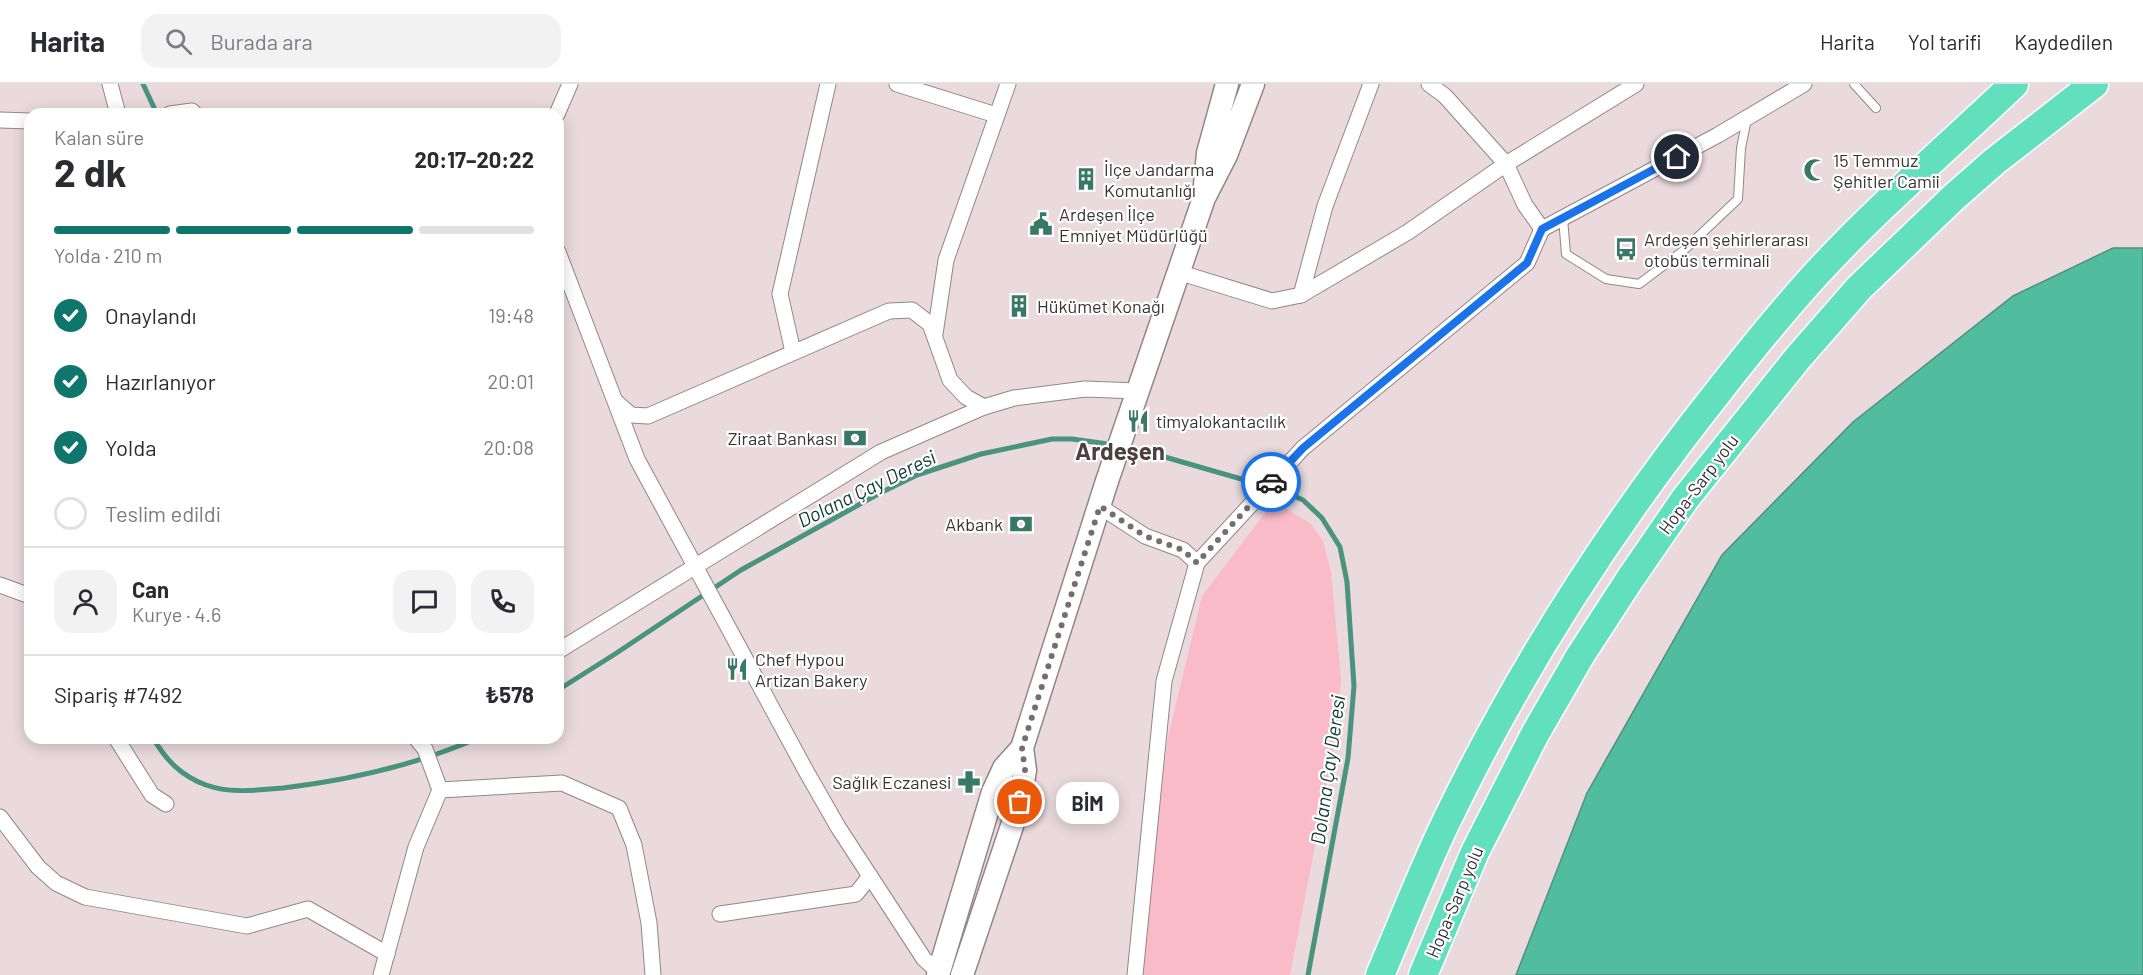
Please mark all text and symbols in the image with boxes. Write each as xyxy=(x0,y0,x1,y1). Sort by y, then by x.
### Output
search box xyxy=(141,14,561,68)
text: Harita xyxy=(30,24,105,58)
icon: search xyxy=(162,25,195,58)
text: Burada ara xyxy=(210,28,313,54)
text: Harita xyxy=(1820,29,1875,54)
text: Yol tarifi xyxy=(1908,29,1981,54)
text: Kaydedilen xyxy=(2014,29,2113,54)
text: Kalan süre xyxy=(54,125,144,149)
pin xyxy=(1651,131,1702,182)
icon: home xyxy=(1660,140,1693,173)
text: 20:17–20:22 xyxy=(414,146,534,172)
text: 2 dk xyxy=(54,148,127,195)
place label: 15 Temmuz Şehitler Camii xyxy=(1833,149,1940,192)
mosque icon: 15 Temmuz Şehitler Camii xyxy=(1802,157,1828,183)
place label: İlçe Jandarma Komutanlığı xyxy=(1104,158,1214,201)
building icon: İlçe Jandarma Komutanlığı xyxy=(1073,166,1099,192)
place label: Ardeşen İlçe Emniyet Müdürlüğü xyxy=(1059,203,1208,246)
public building icon: Ardeşen İlçe Emniyet Müdürlüğü xyxy=(1028,211,1054,237)
place label: Ardeşen şehirlerarası otobüs terminali xyxy=(1644,228,1808,271)
bus stop icon: Ardeşen şehirlerarası otobüs terminali xyxy=(1613,236,1639,262)
text: Yolda · 210 m xyxy=(54,243,162,267)
building icon: Hükümet Konağı xyxy=(1006,293,1032,319)
place label: Hükümet Konağı xyxy=(1037,295,1164,317)
icon: check xyxy=(54,299,87,332)
text: Onaylandı xyxy=(105,302,197,328)
text: 19:48 xyxy=(488,303,534,327)
icon: check xyxy=(54,365,87,398)
text: Hazırlanıyor xyxy=(105,368,216,394)
text: 20:01 xyxy=(487,369,534,393)
restaurant icon: timyalokantacılık xyxy=(1125,408,1151,434)
place label: timyalokantacılık xyxy=(1156,410,1286,432)
bank icon: Ziraat Bankası xyxy=(842,425,868,451)
place label: Ziraat Bankası xyxy=(728,427,837,449)
street label: Hopa-Sarp yolu xyxy=(1653,430,1743,538)
icon: check xyxy=(54,431,87,464)
text: Yolda xyxy=(105,434,156,460)
text: 20:08 xyxy=(483,435,534,459)
district label: Ardeşen xyxy=(1075,436,1165,465)
water label: Dolana Çay Deresi xyxy=(793,444,940,532)
courier xyxy=(1241,452,1301,512)
icon: car xyxy=(1255,466,1288,499)
text: Teslim edildi xyxy=(105,500,221,526)
bank icon: Akbank xyxy=(1008,511,1034,537)
place label: Akbank xyxy=(945,513,1003,535)
button: person xyxy=(54,570,117,633)
button: chat xyxy=(393,570,456,633)
button: phone xyxy=(471,570,534,633)
text: Can xyxy=(132,576,169,602)
text: Kurye · 4.6 xyxy=(132,602,221,626)
place label: Chef Hypou Artizan Bakery xyxy=(755,648,868,691)
restaurant icon: Chef Hypou Artizan Bakery xyxy=(724,656,750,682)
text: Sipariş #7492 xyxy=(54,681,183,707)
text: ₺578 xyxy=(485,681,534,707)
water label: Dolana Çay Deresi xyxy=(1305,693,1349,846)
pharmacy icon: Sağlık Eczanesi xyxy=(956,769,982,795)
place label: Sağlık Eczanesi xyxy=(832,771,951,793)
pin xyxy=(994,776,1045,827)
callout: BİM xyxy=(1056,781,1119,823)
icon: bag xyxy=(1003,785,1036,818)
text: BİM xyxy=(1072,791,1103,815)
street label: Hopa-Sarp yolu xyxy=(1421,843,1487,961)

